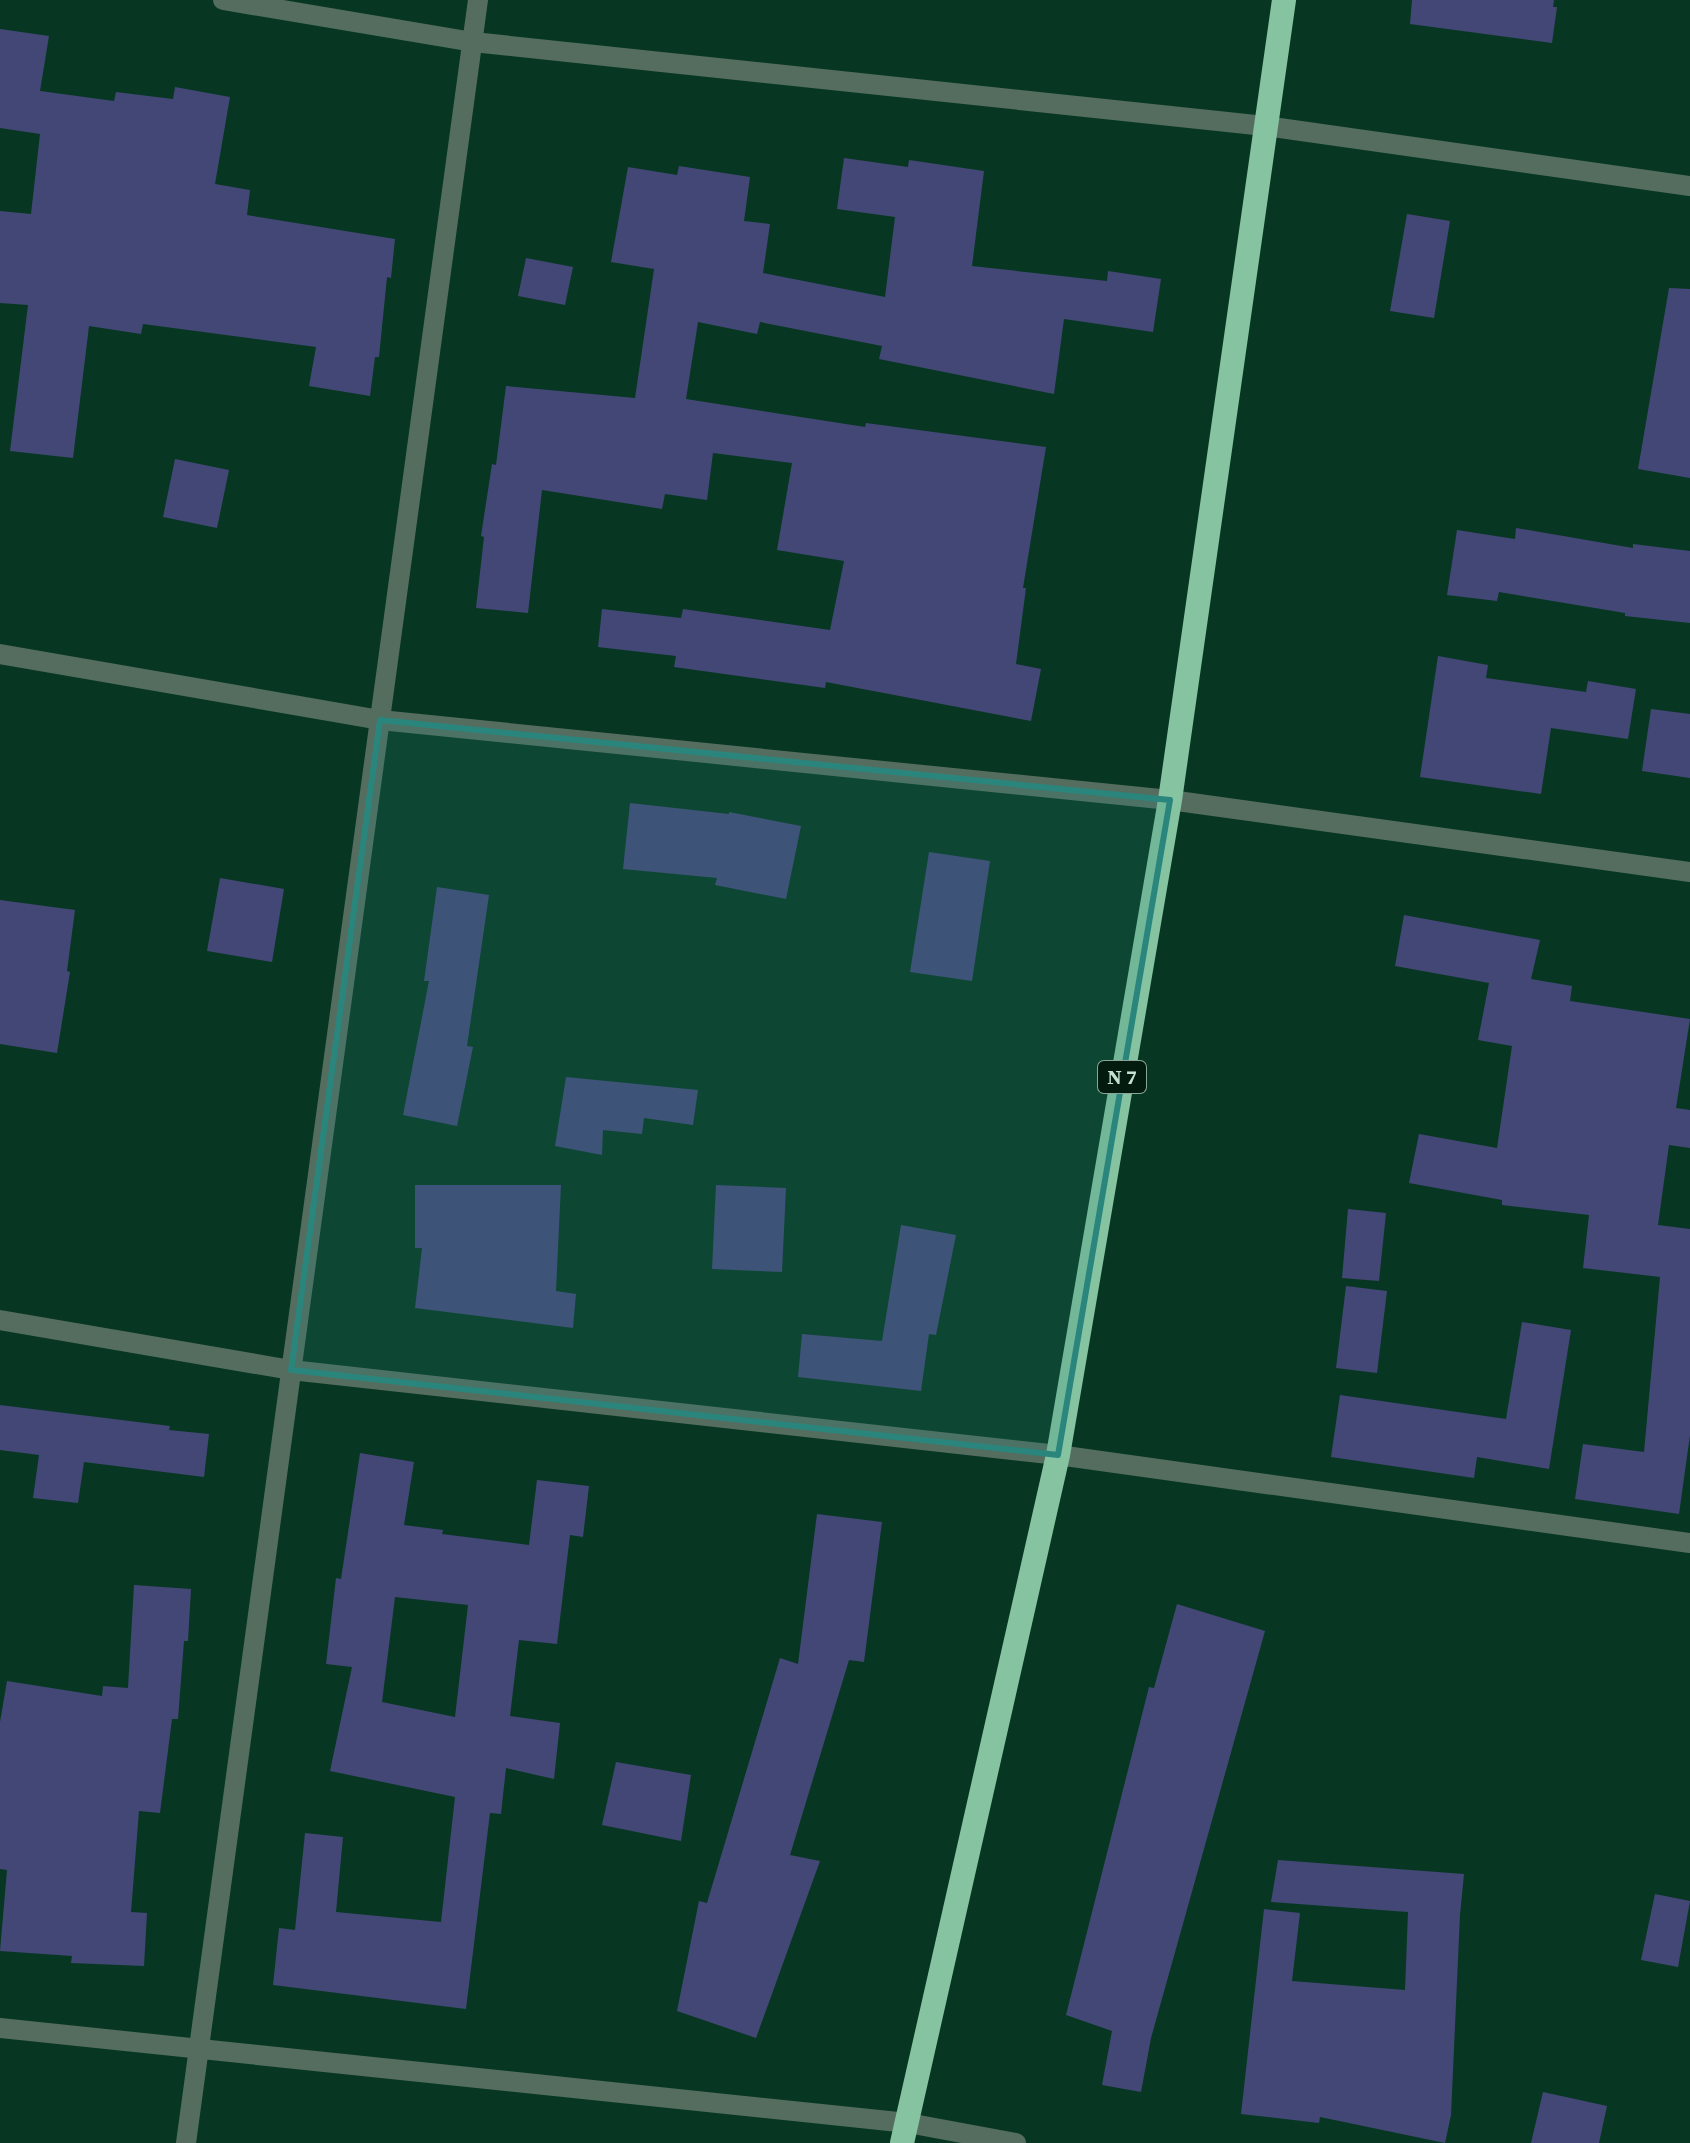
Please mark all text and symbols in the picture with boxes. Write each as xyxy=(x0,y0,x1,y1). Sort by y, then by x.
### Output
road number: N 7 xyxy=(1098,1061,1146,1093)

